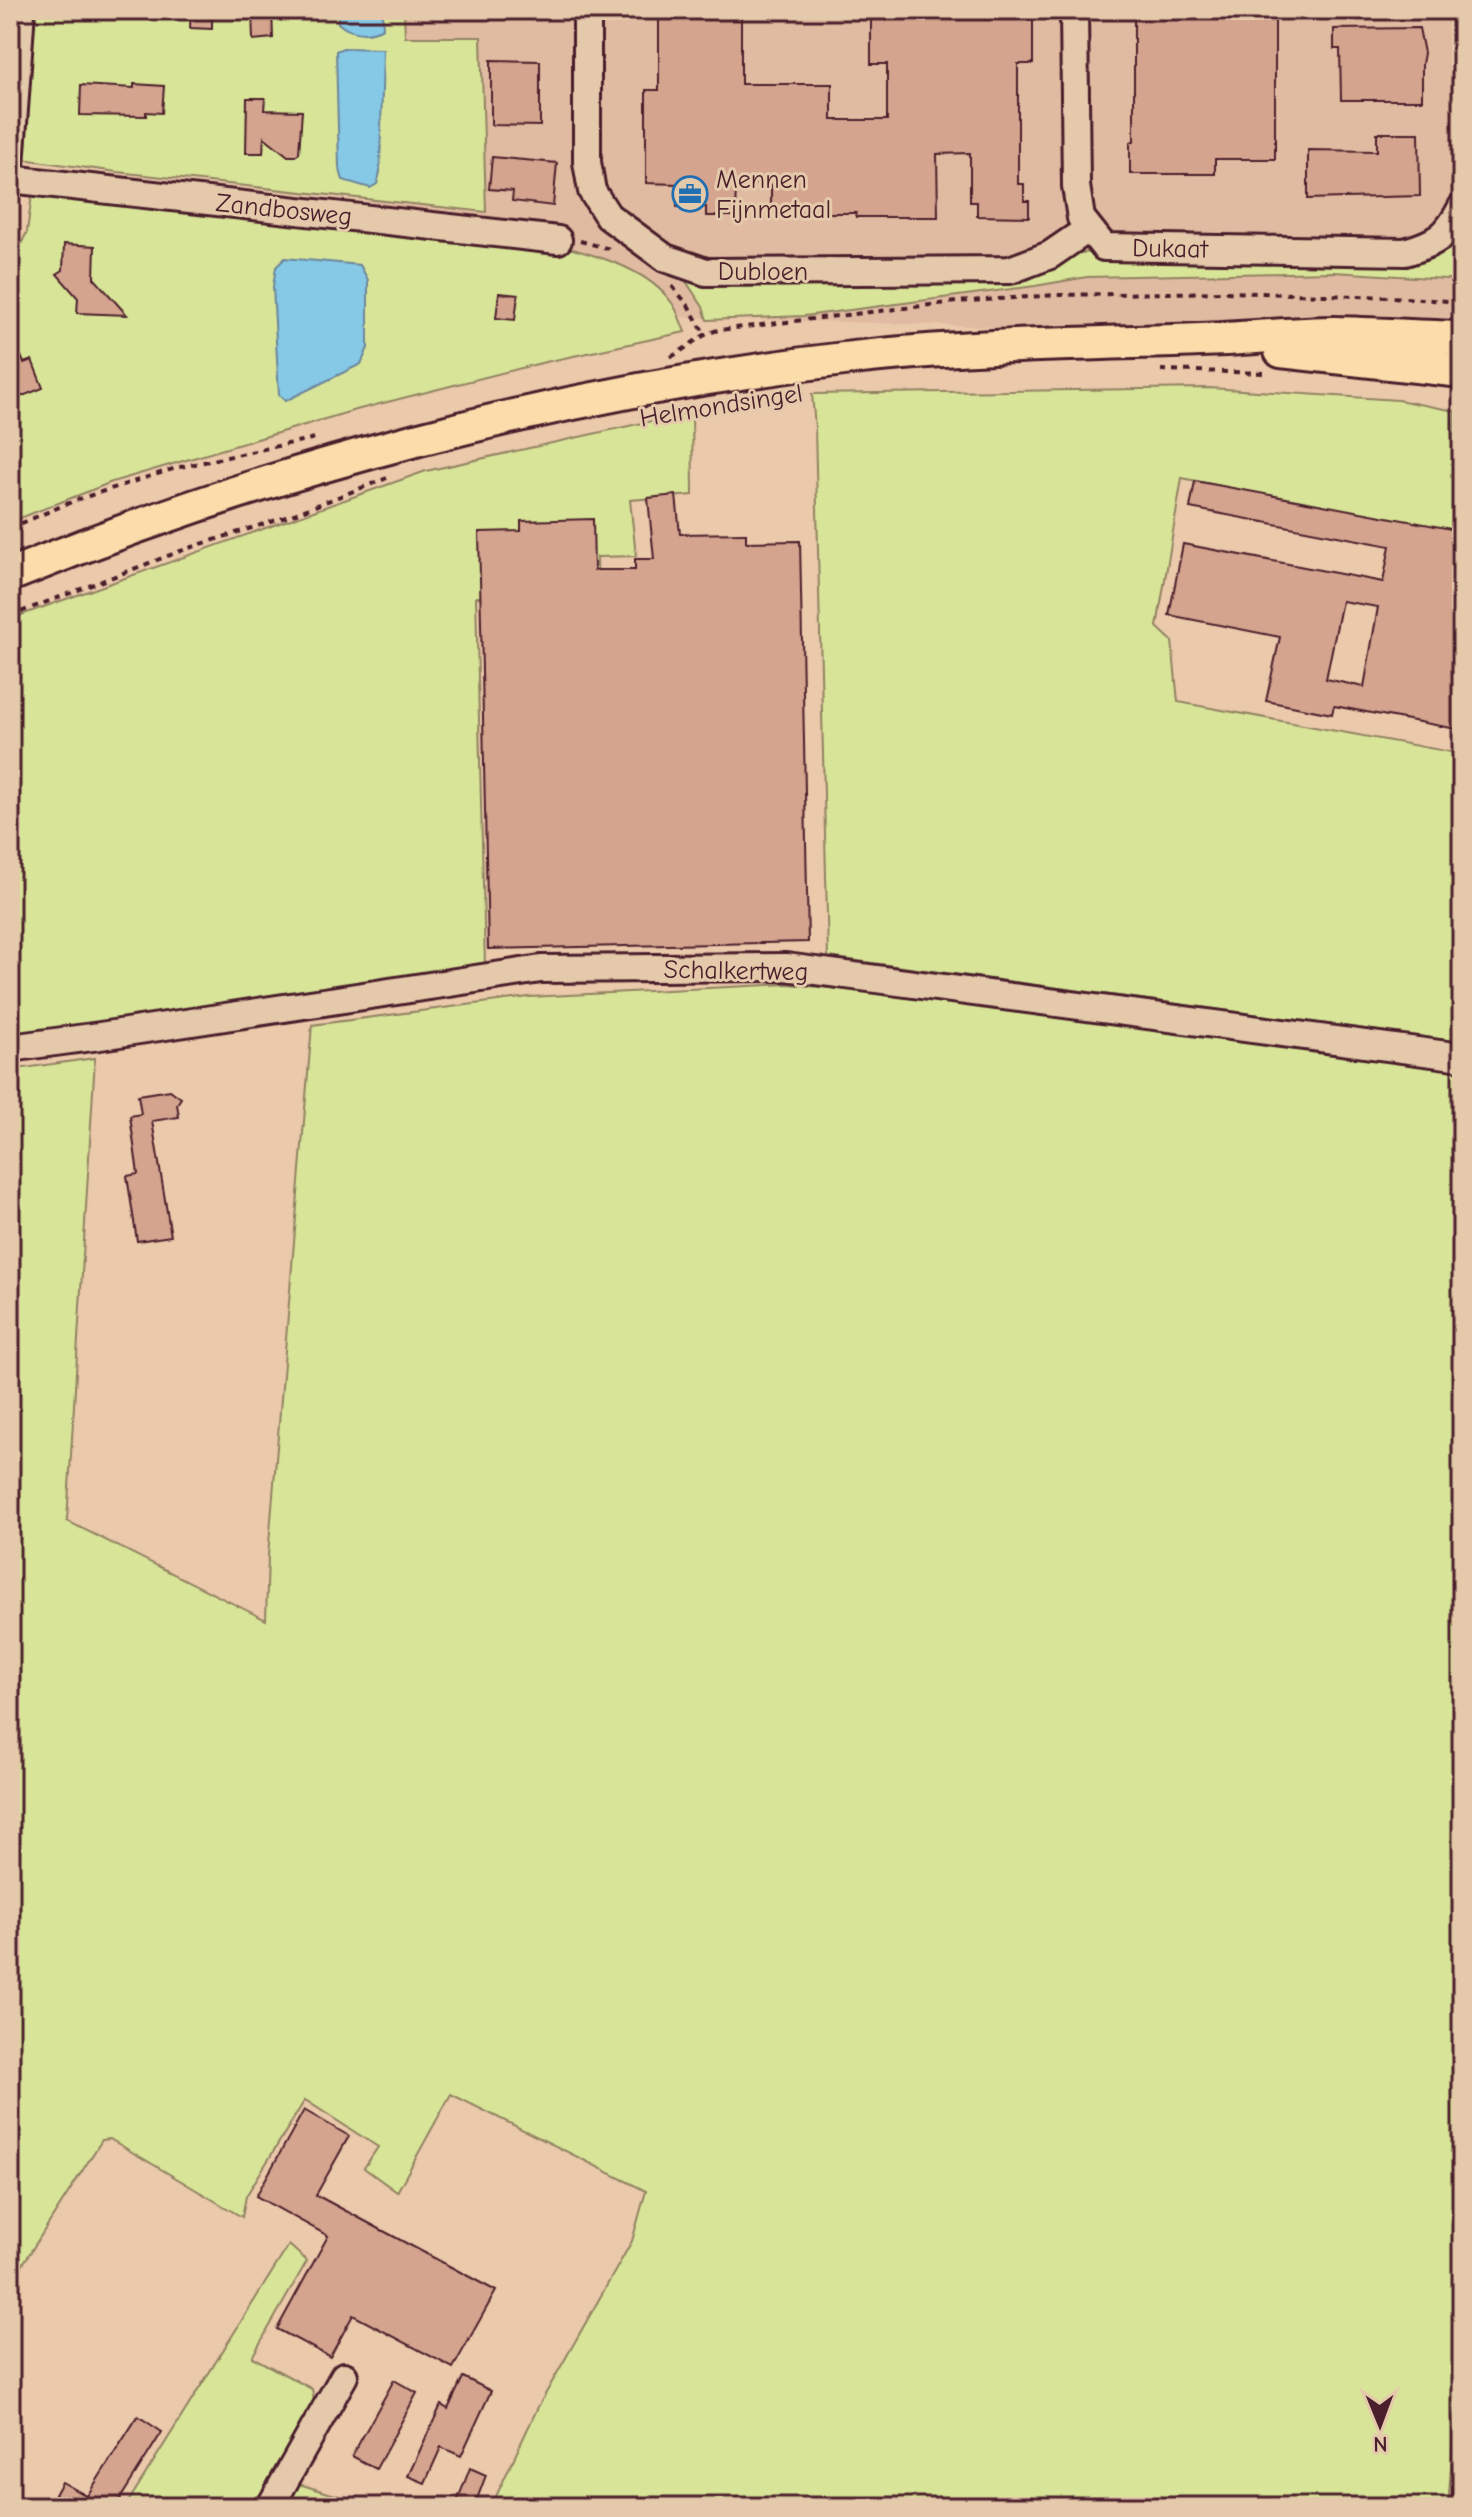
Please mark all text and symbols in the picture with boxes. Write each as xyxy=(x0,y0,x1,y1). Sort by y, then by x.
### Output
place label: Mennen Fijnmetaal xyxy=(716,165,831,225)
office icon: Mennen Fijnmetaal xyxy=(671,175,709,213)
street label: Zandbosweg xyxy=(214,188,354,232)
street label: Dukaat xyxy=(1132,233,1210,265)
street label: Dubloen xyxy=(718,257,808,287)
street label: Helmondsingel xyxy=(638,378,805,434)
street label: Schalkertweg xyxy=(663,955,809,987)
north arrow xyxy=(1340,2385,1420,2465)
text: N xyxy=(1373,2431,1388,2457)

